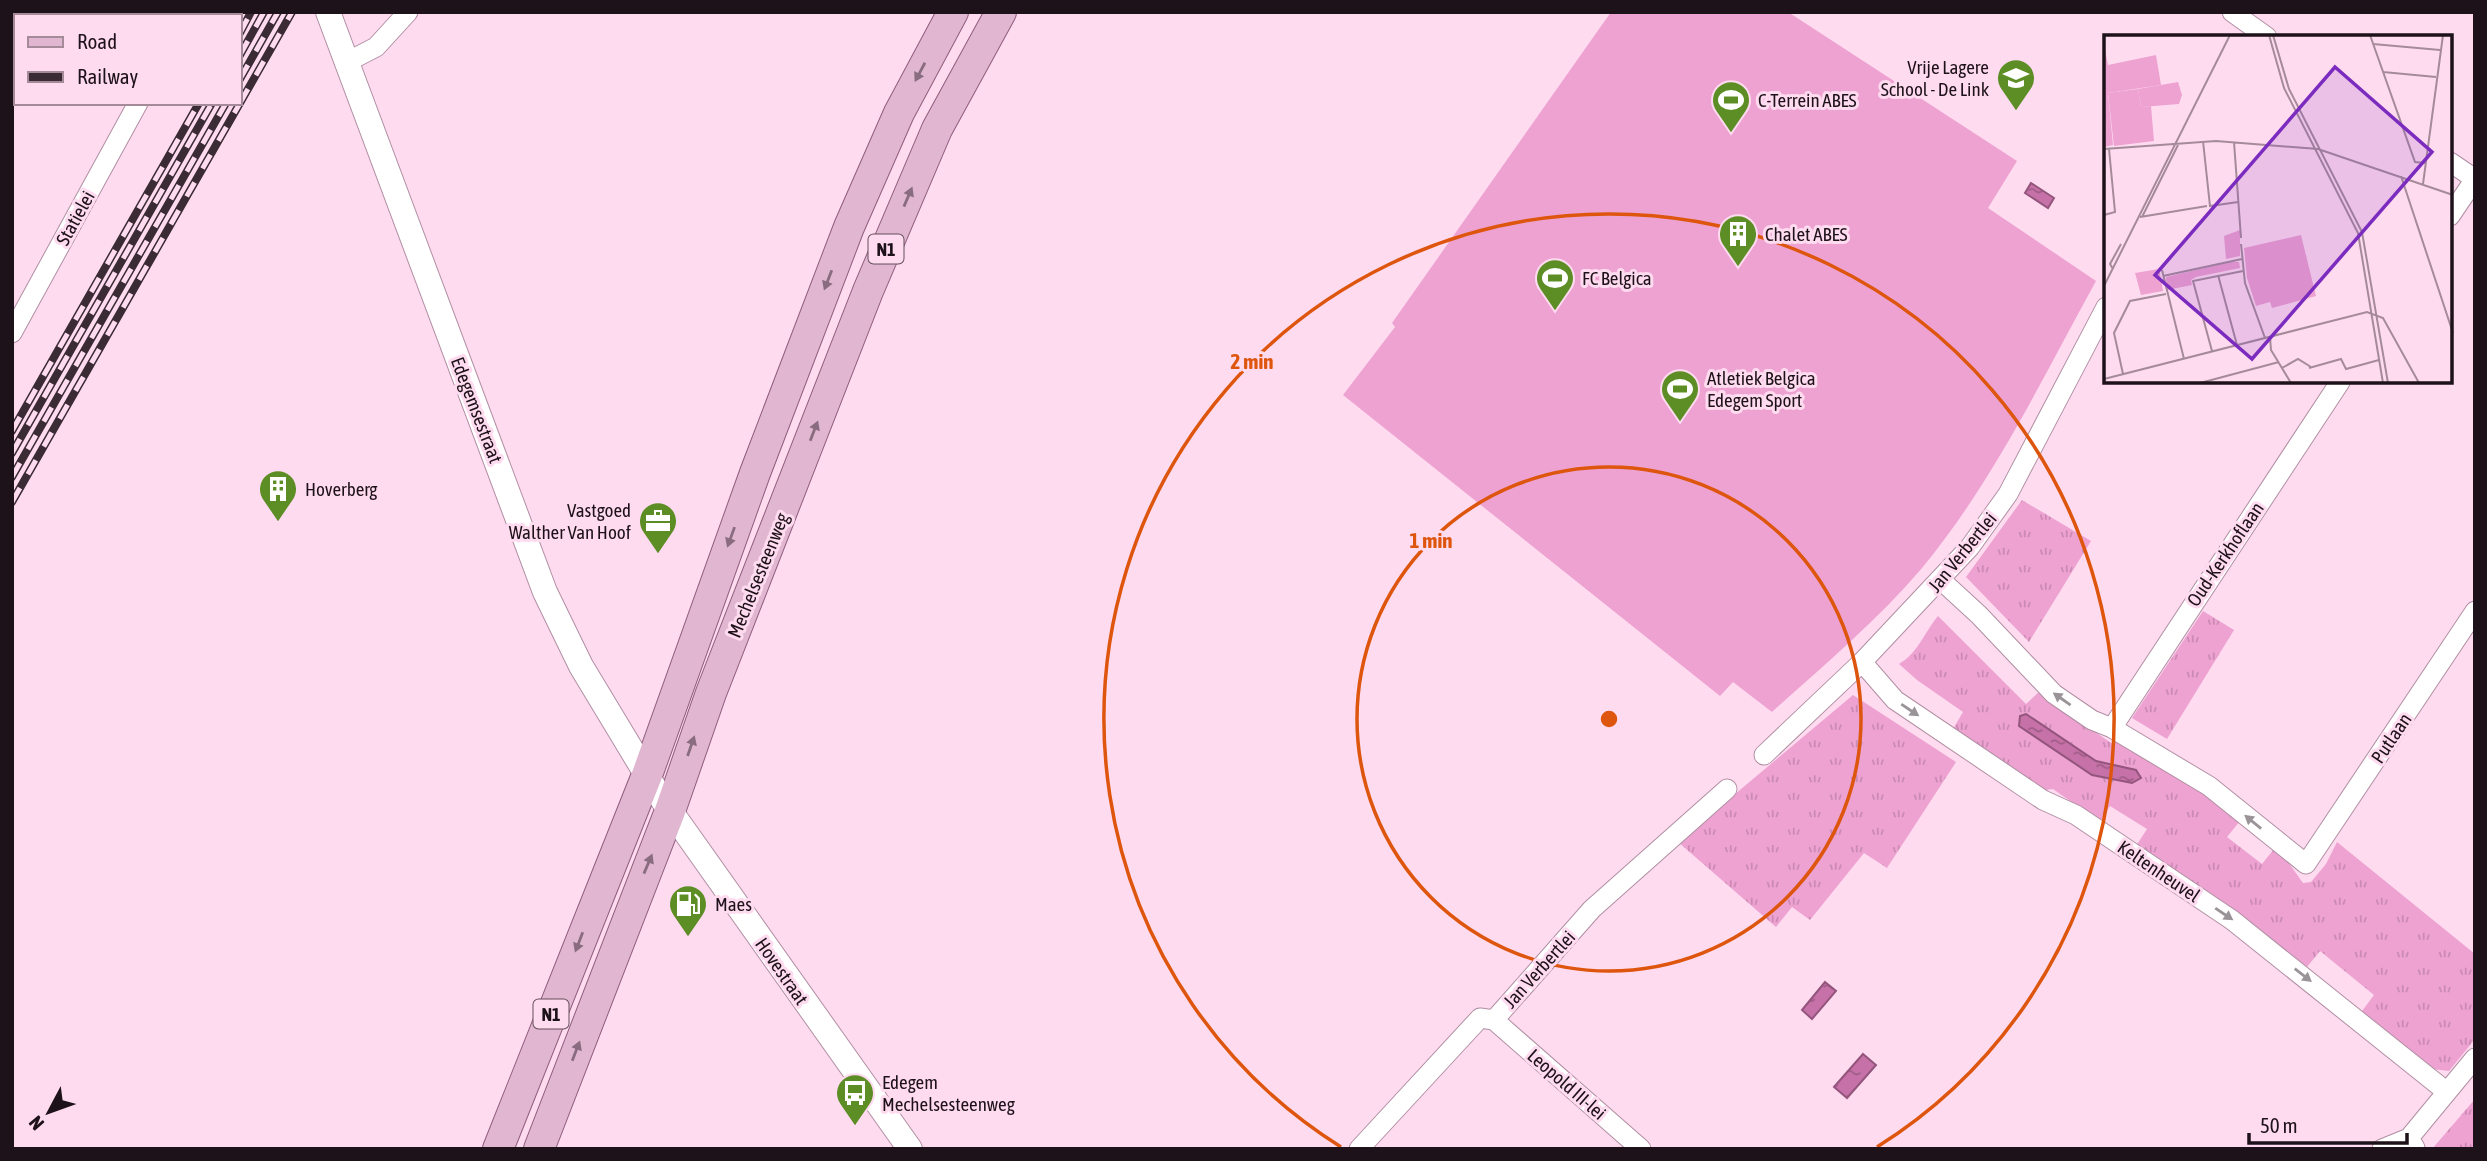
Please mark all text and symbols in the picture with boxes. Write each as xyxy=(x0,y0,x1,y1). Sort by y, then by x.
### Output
legend xyxy=(14,14,242,105)
text: Road xyxy=(77,29,117,53)
inset map xyxy=(2104,35,2452,383)
place label: Vrije Lagere School - De Link xyxy=(1881,56,1990,100)
school or university icon: Vrije Lagere School - De Link xyxy=(1995,57,2037,112)
one-way arrow xyxy=(915,63,927,83)
text: Railway xyxy=(77,64,139,88)
sports icon: C-Terrein ABES xyxy=(1710,79,1752,134)
place label: C-Terrein ABES xyxy=(1758,89,1857,111)
street label: Statielei xyxy=(51,187,99,249)
one-way arrow xyxy=(902,187,914,207)
building icon: Chalet ABES xyxy=(1717,213,1759,268)
place label: Chalet ABES xyxy=(1765,223,1848,245)
road number: N1 xyxy=(868,234,903,264)
sports icon: FC Belgica xyxy=(1534,257,1576,312)
place label: FC Belgica xyxy=(1582,267,1652,289)
one-way arrow xyxy=(823,270,834,291)
text: 2 min xyxy=(1231,349,1273,373)
street label: Edegemsestraat xyxy=(447,354,507,466)
place label: Atletiek Belgica Edegem Sport xyxy=(1707,367,1815,411)
sports icon: Atletiek Belgica Edegem Sport xyxy=(1659,368,1701,423)
one-way arrow xyxy=(809,420,820,441)
building icon: Hoverberg xyxy=(257,468,299,523)
place label: Hoverberg xyxy=(305,478,378,500)
street label: Oud-Kerkhoflaan xyxy=(2182,498,2268,610)
place label: Vastgoed Walther Van Hoof xyxy=(509,499,631,543)
office icon: Vastgoed Walther Van Hoof xyxy=(637,500,679,555)
street label: Jan Verbertlei xyxy=(1923,508,2001,596)
street label: Mechelsesteenweg xyxy=(723,509,793,641)
one-way arrow xyxy=(726,526,737,547)
text: 1 min xyxy=(1410,528,1452,552)
one-way arrow xyxy=(2053,692,2071,706)
one-way arrow xyxy=(1901,703,1919,717)
centre of rings xyxy=(1597,707,1621,731)
street label: Putlaan xyxy=(2366,709,2416,767)
one-way arrow xyxy=(686,736,697,757)
one-way arrow xyxy=(2245,814,2263,829)
street label: Keltenheuvel xyxy=(2114,836,2204,906)
one-way arrow xyxy=(643,853,654,874)
fuel station icon: Maes xyxy=(667,883,709,938)
place label: Maes xyxy=(715,893,752,915)
one-way arrow xyxy=(2215,907,2233,921)
street label: Jan Verbertlei xyxy=(1499,926,1579,1012)
one-way arrow xyxy=(574,932,585,953)
street label: Hovestraat xyxy=(751,933,813,1009)
one-way arrow xyxy=(2294,967,2312,981)
road number: N1 xyxy=(534,1000,568,1028)
one-way arrow xyxy=(571,1041,582,1062)
street label: Leopold III-lei xyxy=(1523,1044,1611,1124)
place label: Edegem Mechelsesteenweg xyxy=(882,1071,1016,1115)
bus stop icon: Edegem Mechelsesteenweg xyxy=(834,1072,876,1127)
north arrow xyxy=(14,1077,84,1147)
scale bar xyxy=(2249,1102,2406,1146)
text: N xyxy=(24,1112,48,1135)
text: 50 m xyxy=(2260,1113,2298,1137)

